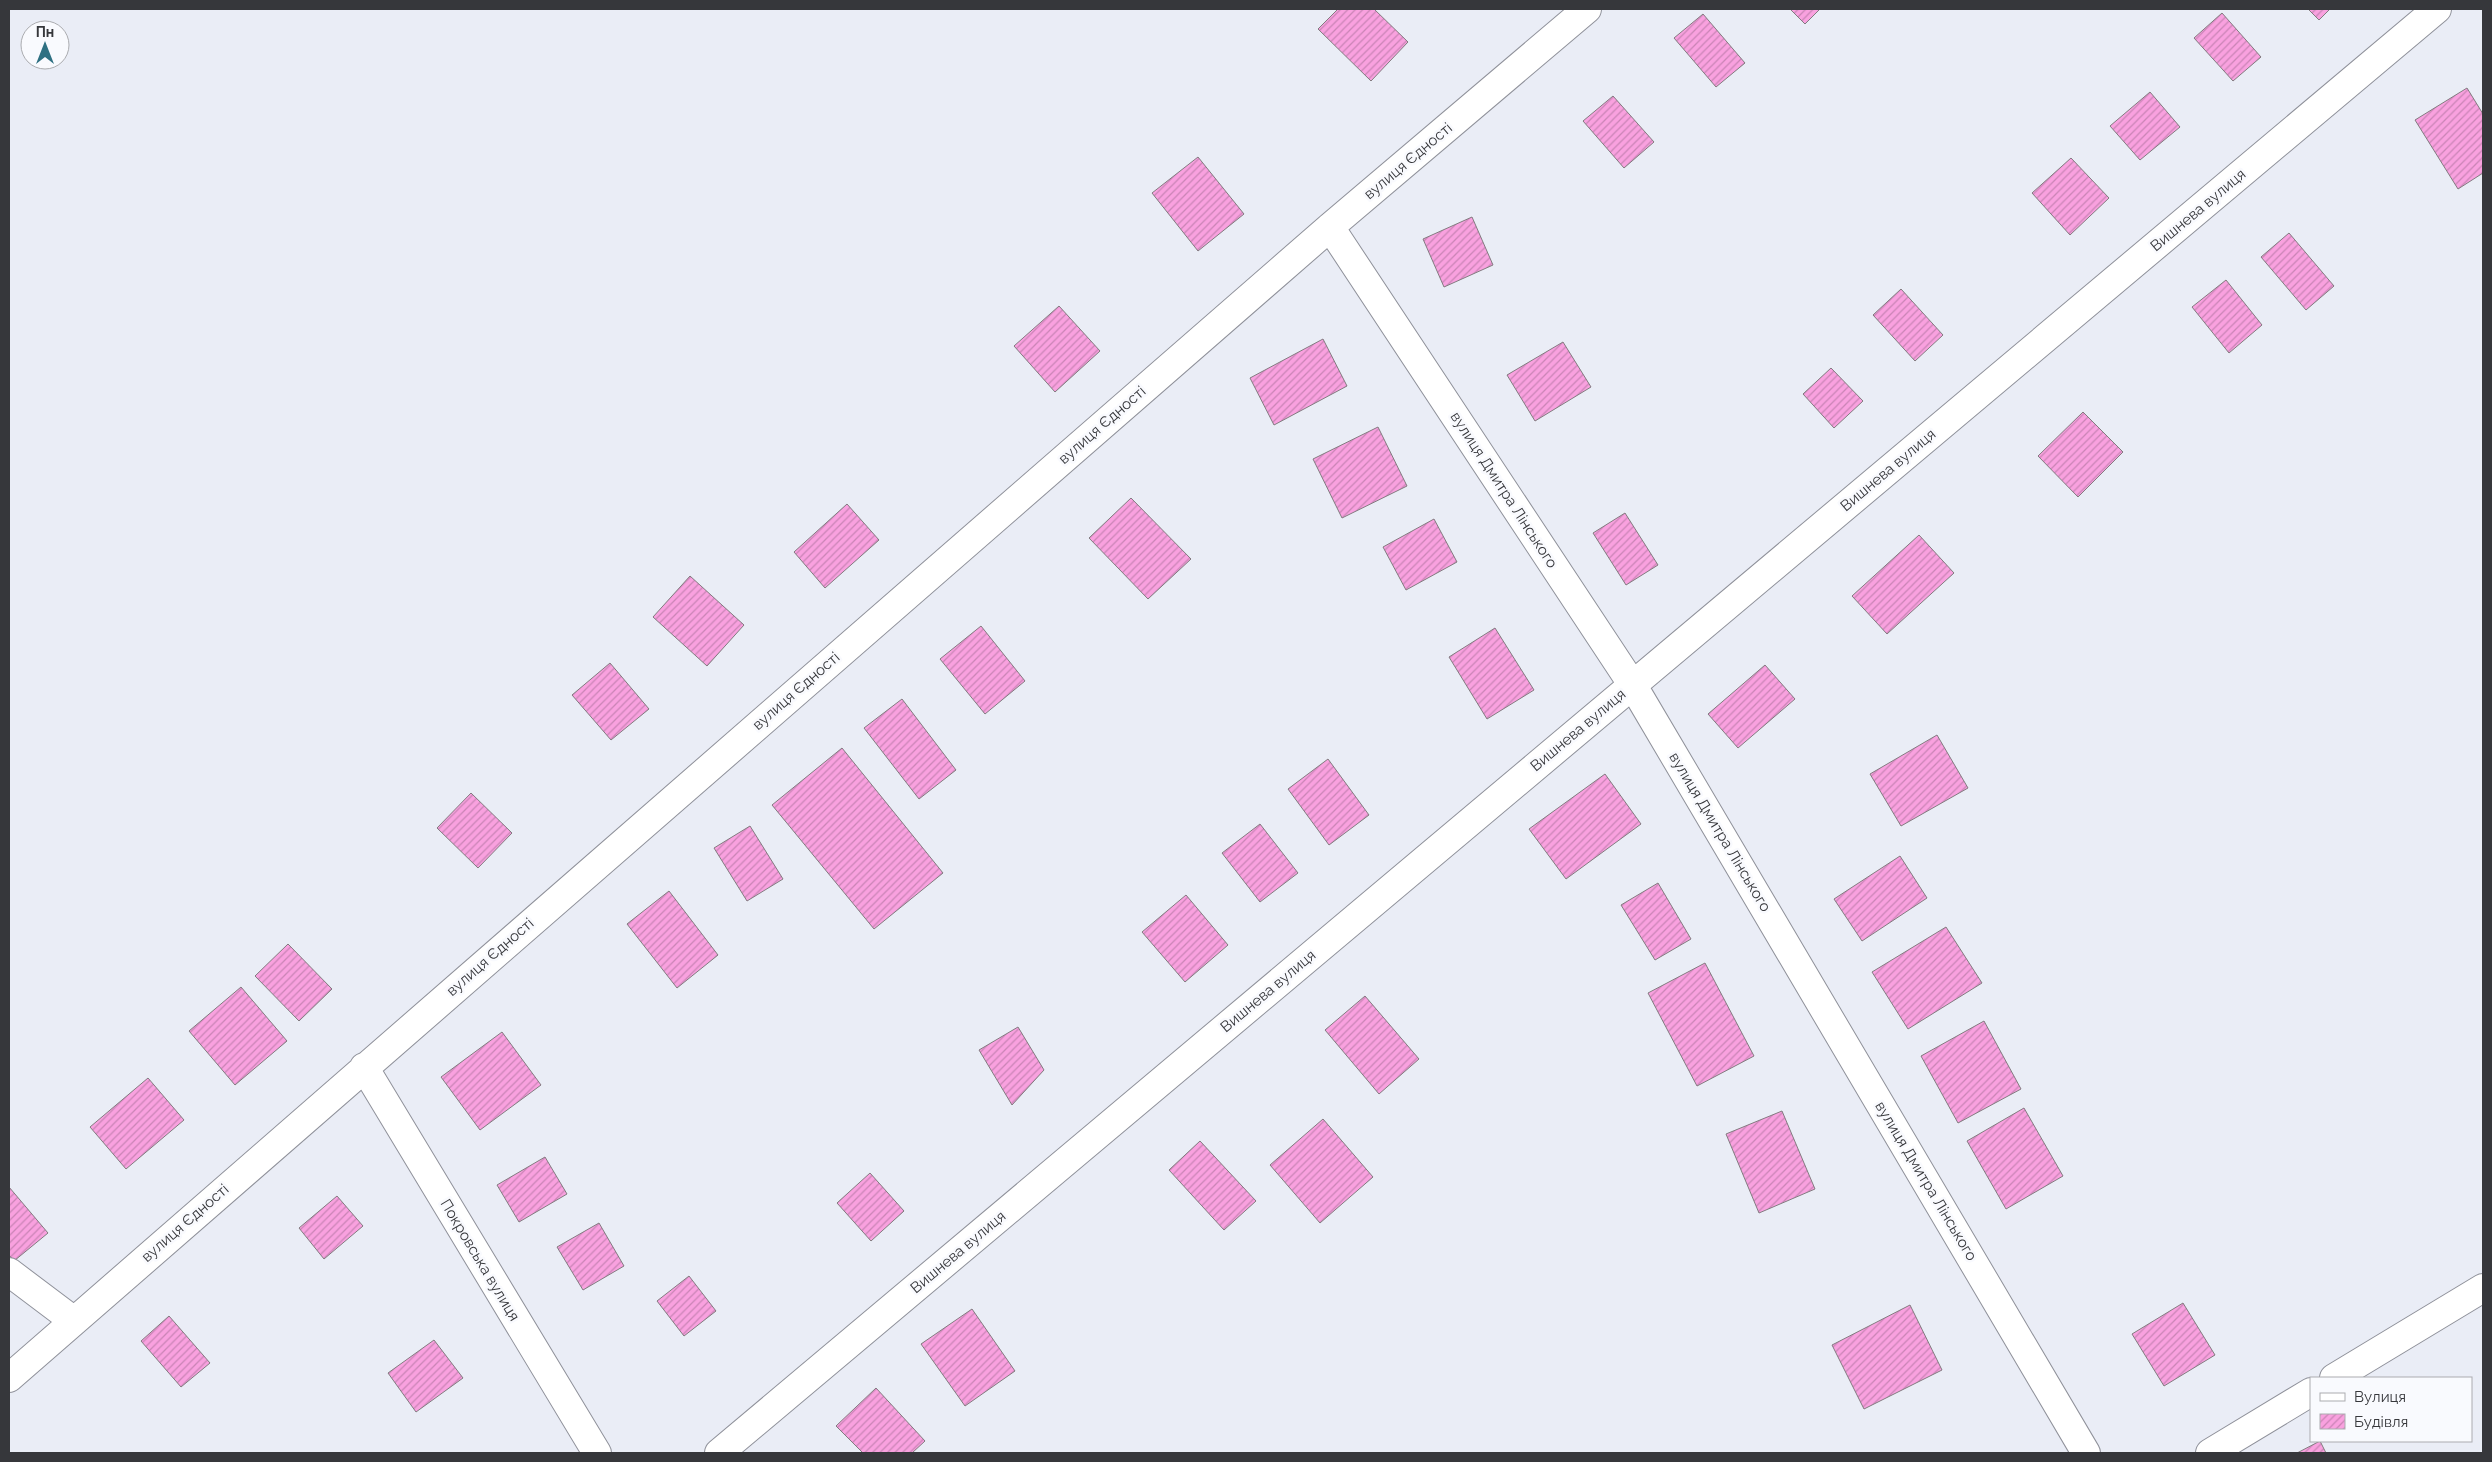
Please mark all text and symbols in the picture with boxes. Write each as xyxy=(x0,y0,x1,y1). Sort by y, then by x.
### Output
north arrow xyxy=(20,20,70,70)
text: Пн xyxy=(36,24,54,40)
street label: вулиця Єдності xyxy=(1360,119,1456,203)
street label: Вишнева вулиця xyxy=(2147,165,2249,255)
street label: вулиця Єдності xyxy=(1055,382,1149,468)
street label: вулиця Дмитра Лінського xyxy=(1447,408,1561,572)
street label: Вишнева вулиця xyxy=(1837,425,1939,515)
street label: вулиця Єдності xyxy=(749,648,843,734)
street label: Вишнева вулиця xyxy=(1527,685,1629,775)
street label: вулиця Дмитра Лінського xyxy=(1665,749,1775,915)
street label: вулиця Єдності xyxy=(443,914,537,1000)
street label: Вишнева вулиця xyxy=(1217,946,1319,1036)
street label: вулиця Дмитра Лінського xyxy=(1871,1098,1981,1264)
street label: вулиця Єдності xyxy=(138,1180,232,1266)
street label: Покровська вулиця xyxy=(436,1196,524,1324)
street label: Вишнева вулиця xyxy=(907,1207,1009,1297)
legend xyxy=(2310,1377,2472,1442)
text: Вулиця xyxy=(2354,1388,2406,1406)
text: Будівля xyxy=(2354,1413,2408,1431)

